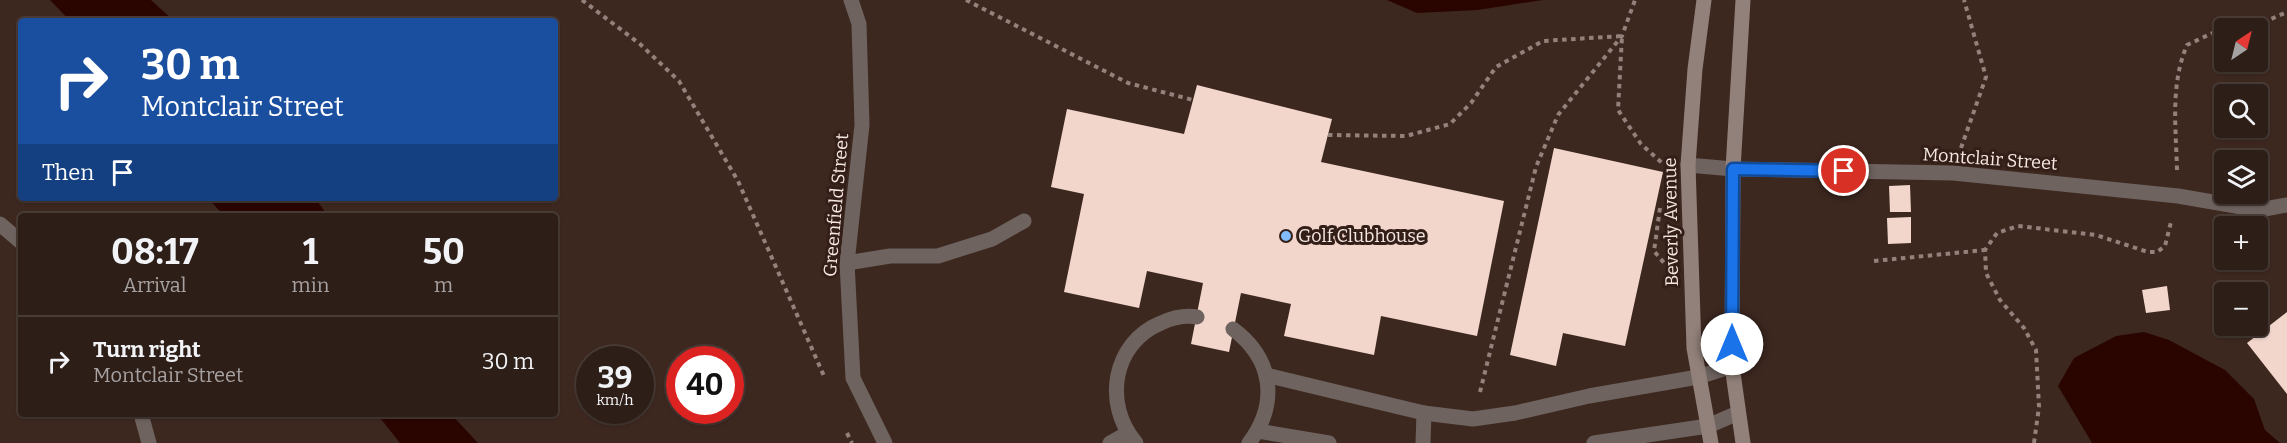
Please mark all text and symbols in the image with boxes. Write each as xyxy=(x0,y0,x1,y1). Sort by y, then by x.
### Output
north arrow xyxy=(2214,18,2268,72)
map controls xyxy=(2214,18,2268,336)
text: 30 m xyxy=(141,40,240,90)
icon: right xyxy=(42,42,120,120)
button: search xyxy=(2214,84,2268,138)
text: Montclair Street xyxy=(141,91,344,123)
street label: Greenfield Street xyxy=(819,132,853,278)
street label: Montclair Street xyxy=(1922,143,2059,175)
pin xyxy=(1818,145,1869,196)
button: layers xyxy=(2214,150,2268,204)
icon: arrive xyxy=(1827,154,1860,187)
icon: arrive xyxy=(106,156,139,189)
street label: Beverly Avenue xyxy=(1659,157,1683,287)
text: Then xyxy=(42,159,94,186)
button: + xyxy=(2214,216,2268,270)
place label: Golf Clubhouse xyxy=(1298,225,1426,247)
marker: Golf Clubhouse xyxy=(1279,229,1293,243)
text: 08:17 xyxy=(111,230,199,274)
text: 1 xyxy=(303,230,318,274)
text: 50 xyxy=(422,230,465,274)
text: Arrival xyxy=(123,273,186,297)
text: min xyxy=(292,273,329,297)
text: m xyxy=(434,273,453,297)
button: − xyxy=(2214,282,2268,336)
position arrow xyxy=(1700,312,1764,376)
text: Turn right xyxy=(93,336,201,363)
icon: right xyxy=(42,345,75,378)
speed limit sign: 40 xyxy=(666,346,744,424)
text: 30 m xyxy=(482,348,534,375)
text: 39 xyxy=(597,360,633,396)
text: Montclair Street xyxy=(93,363,243,387)
text: km/h xyxy=(596,391,634,409)

